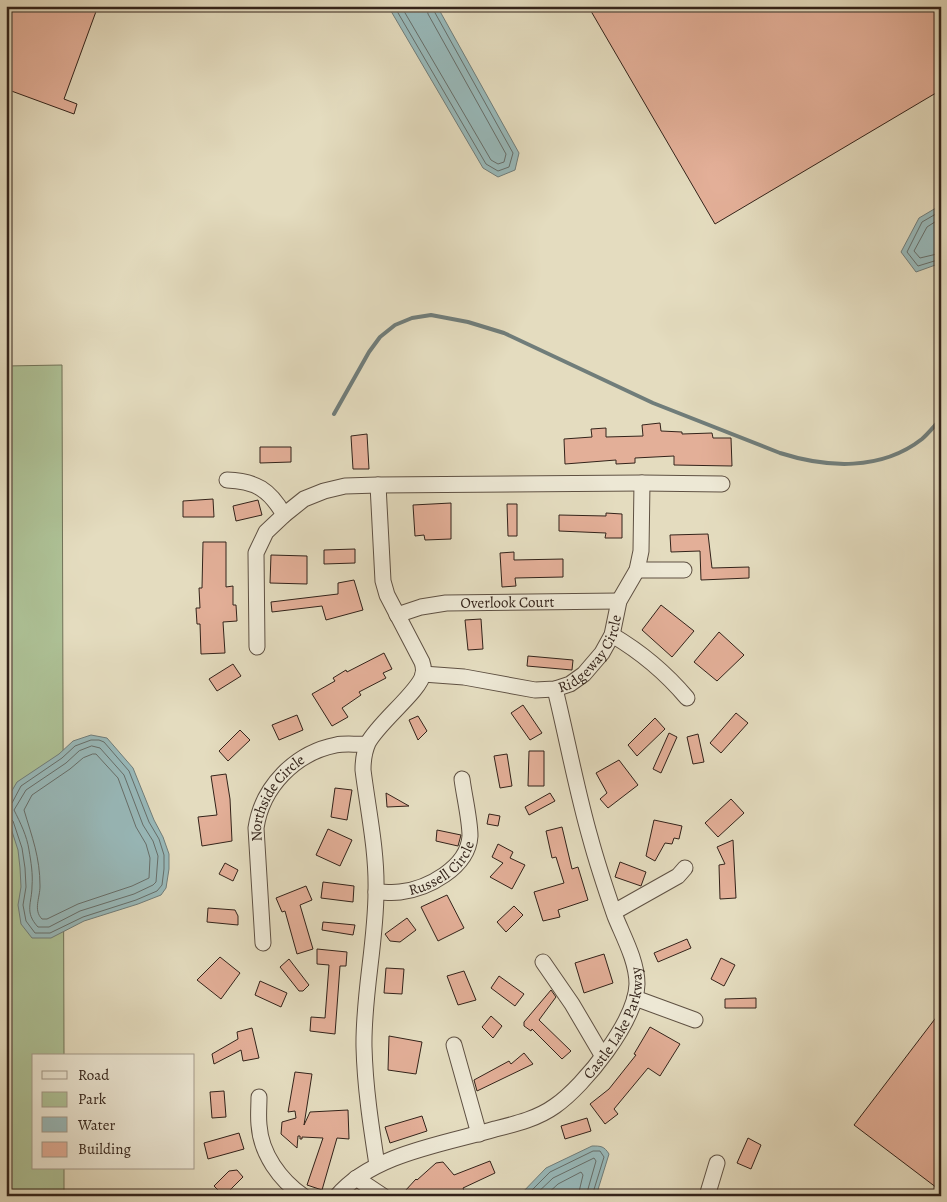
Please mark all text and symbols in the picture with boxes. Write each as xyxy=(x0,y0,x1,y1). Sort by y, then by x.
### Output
street label: Overlook Court xyxy=(460,592,555,613)
street label: Ridgeway Circle xyxy=(555,613,626,697)
street label: Northside Circle xyxy=(246,749,309,842)
street label: Russell Circle xyxy=(406,838,479,900)
street label: Castle Lake Parkway xyxy=(579,965,647,1083)
legend xyxy=(32,1054,195,1170)
text: Road xyxy=(78,1065,110,1085)
text: Park xyxy=(78,1089,107,1109)
text: Water xyxy=(77,1115,115,1135)
text: Building xyxy=(78,1139,131,1159)

